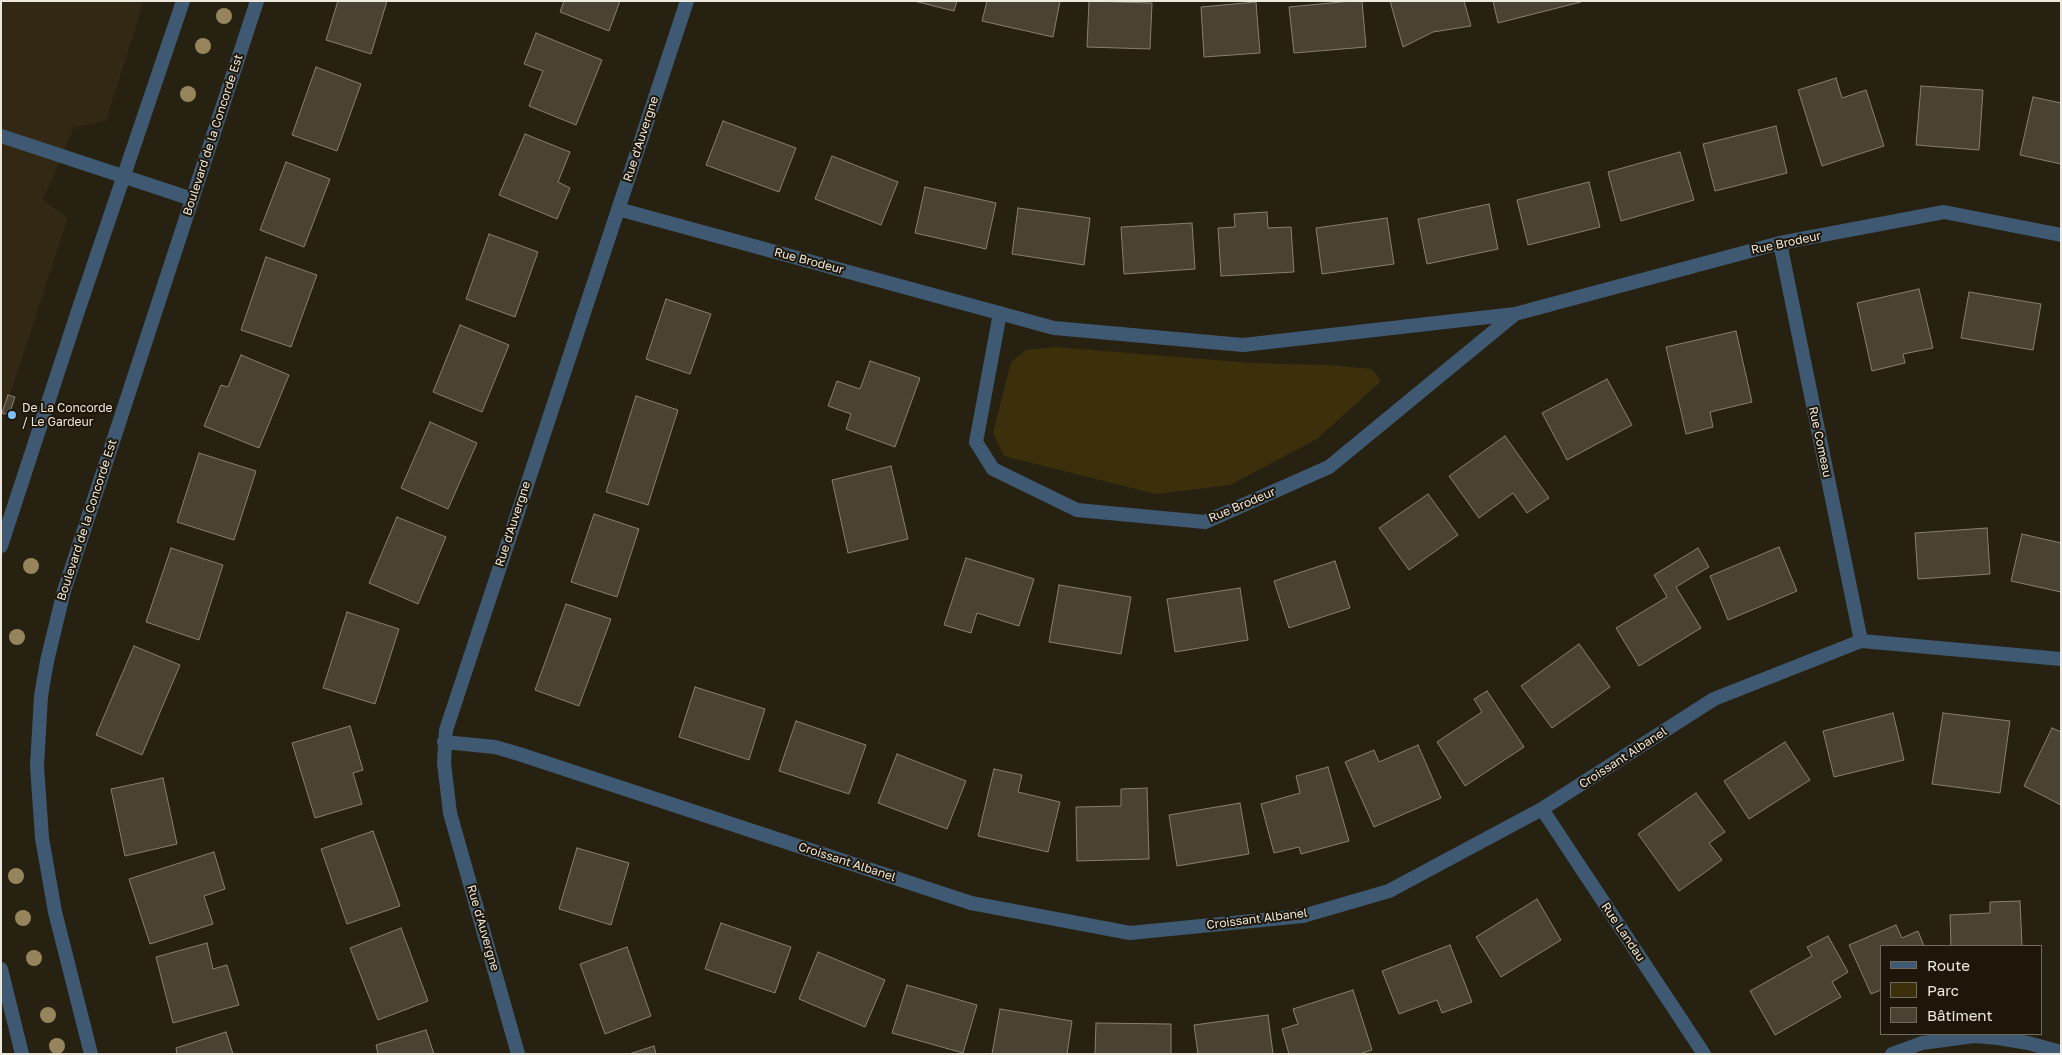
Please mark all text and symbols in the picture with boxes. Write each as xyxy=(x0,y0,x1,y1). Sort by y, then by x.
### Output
street label: Boulevard de la Concorde Est xyxy=(180,52,246,218)
street label: Rue d'Auvergne xyxy=(620,94,662,184)
street label: Rue Brodeur xyxy=(1750,229,1822,257)
street label: Rue Brodeur xyxy=(773,245,845,277)
place label: De La Concorde / Le Gardeur xyxy=(22,401,112,429)
street label: Rue Comeau xyxy=(1805,405,1835,479)
marker: De La Concorde / Le Gardeur xyxy=(6,409,18,421)
street label: Boulevard de la Concorde Est xyxy=(54,437,120,603)
street label: Rue d'Auvergne xyxy=(492,479,534,569)
street label: Rue Brodeur xyxy=(1206,484,1278,526)
street label: Croissant Albanel xyxy=(1576,724,1670,792)
street label: Croissant Albanel xyxy=(796,839,898,885)
street label: Rue d'Auvergne xyxy=(464,883,502,973)
street label: Rue Landau xyxy=(1598,900,1648,964)
street label: Croissant Albanel xyxy=(1206,906,1308,932)
legend xyxy=(1880,945,2042,1035)
text: Route xyxy=(1927,956,1970,974)
text: Parc xyxy=(1927,981,1959,999)
text: Bâtiment xyxy=(1927,1006,1992,1024)

